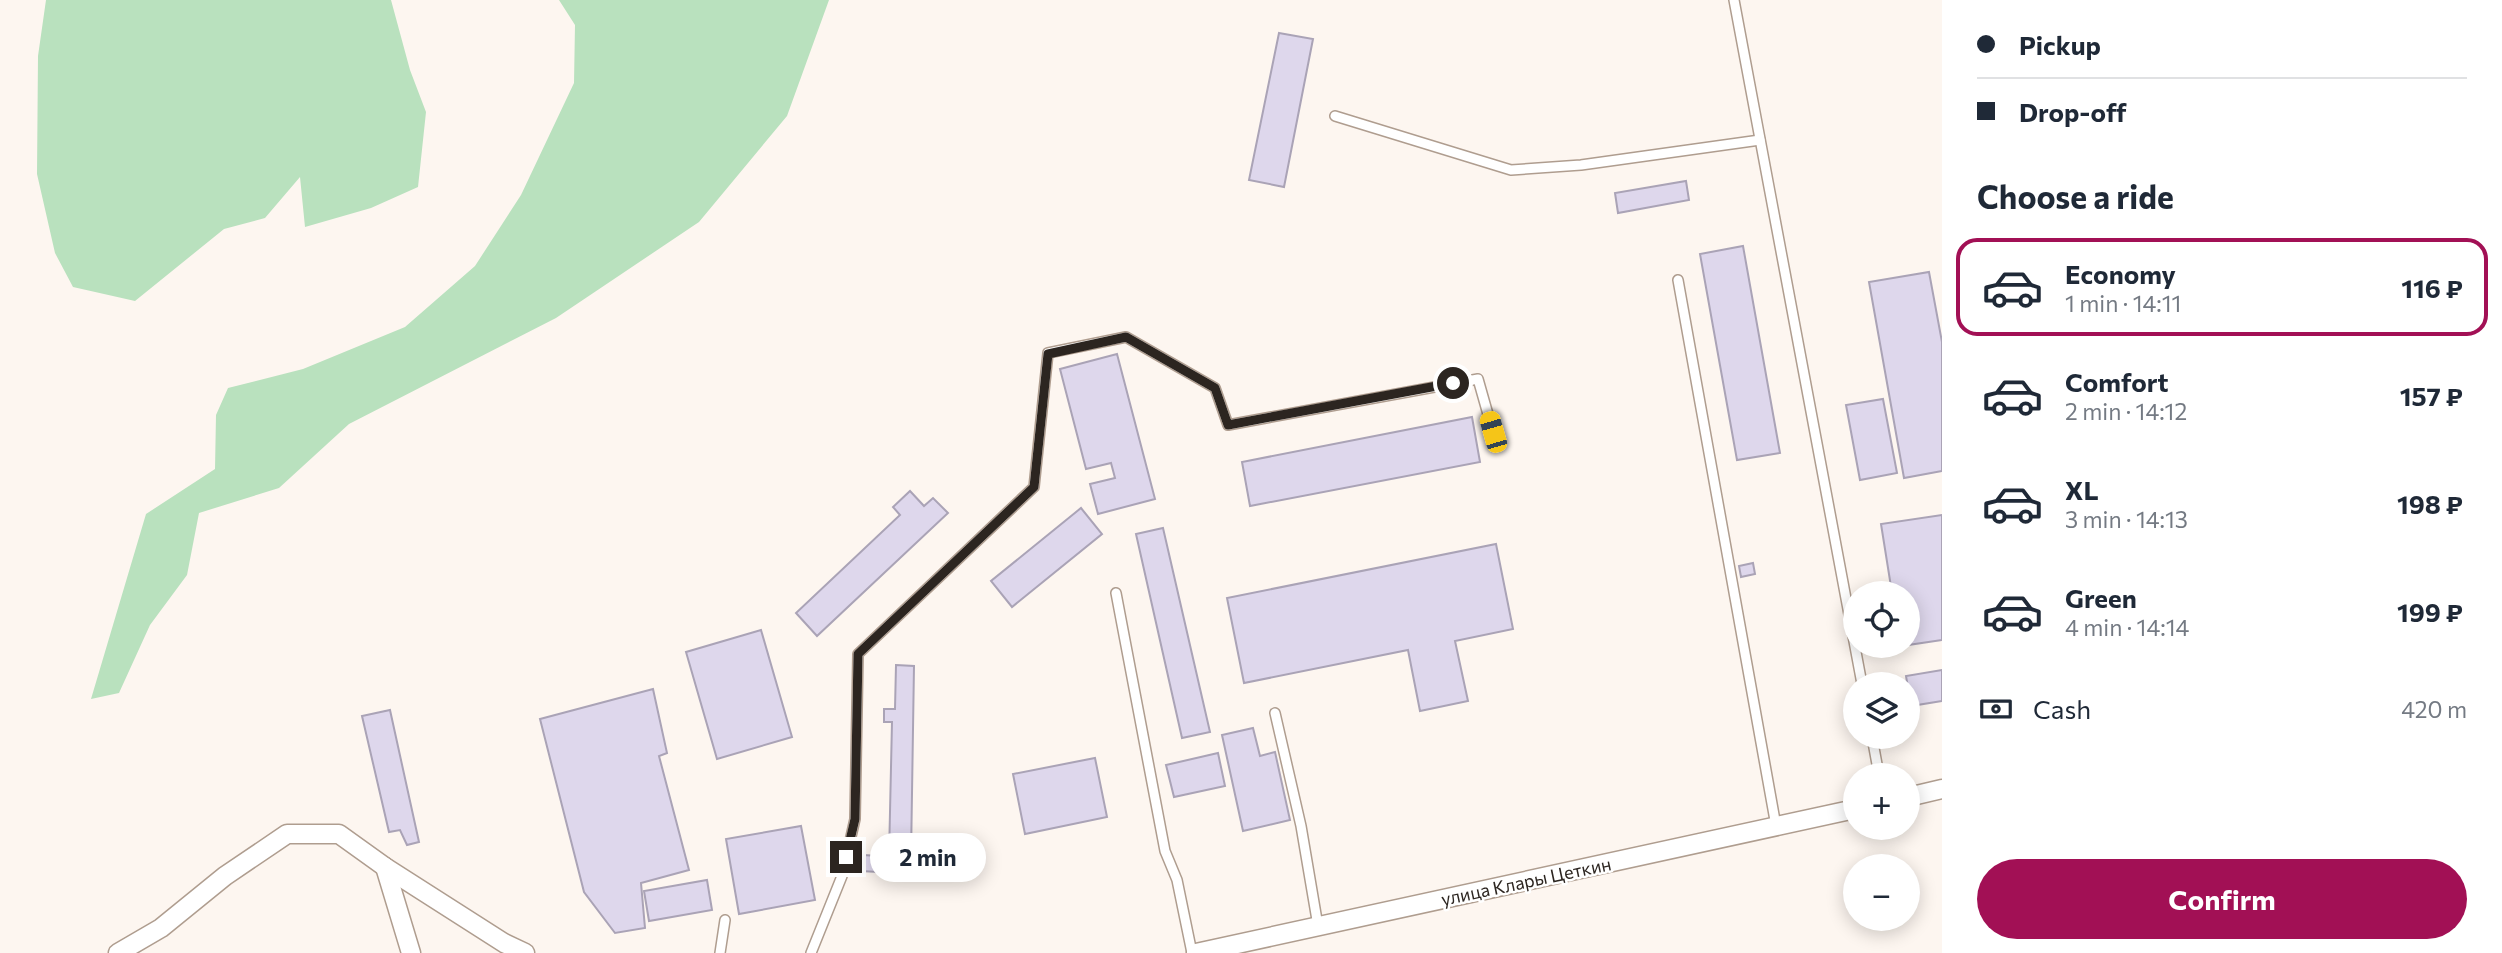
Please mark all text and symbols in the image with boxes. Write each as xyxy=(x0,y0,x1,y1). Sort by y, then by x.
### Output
text: Pickup xyxy=(2019,29,2101,60)
text: Drop-off xyxy=(2019,96,2126,127)
text: Choose a ride xyxy=(1977,176,2174,216)
icon: car xyxy=(1981,256,2044,319)
text: Economy xyxy=(2065,258,2176,289)
text: 116 ₽ xyxy=(2401,272,2463,303)
text: 1 min · 14:11 xyxy=(2065,289,2181,317)
icon: car xyxy=(1981,364,2044,427)
text: Comfort xyxy=(2065,366,2168,397)
route start xyxy=(1437,367,1469,399)
text: 157 ₽ xyxy=(2400,380,2463,411)
text: 2 min · 14:12 xyxy=(2065,397,2187,425)
car xyxy=(1478,409,1509,455)
icon: car xyxy=(1981,472,2044,535)
text: XL xyxy=(2065,474,2099,505)
text: 198 ₽ xyxy=(2397,488,2463,519)
text: 3 min · 14:13 xyxy=(2065,505,2188,533)
icon: car xyxy=(1981,580,2044,643)
map controls xyxy=(1843,581,1920,931)
button: locate xyxy=(1843,581,1920,658)
text: Green xyxy=(2065,582,2137,613)
text: 199 ₽ xyxy=(2397,596,2463,627)
text: 4 min · 14:14 xyxy=(2065,613,2189,641)
button: layers xyxy=(1843,672,1920,749)
icon: cash xyxy=(1977,690,2015,728)
text: Cash xyxy=(2033,693,2091,724)
text: 420 m xyxy=(2401,695,2467,723)
button: + xyxy=(1843,763,1920,840)
callout: 2 min xyxy=(870,832,986,882)
route end xyxy=(830,841,862,873)
text: 2 min xyxy=(899,843,957,871)
street label: улица Клары Цеткин xyxy=(1439,852,1613,910)
button: − xyxy=(1843,854,1920,931)
button: Confirm xyxy=(1977,859,2467,939)

